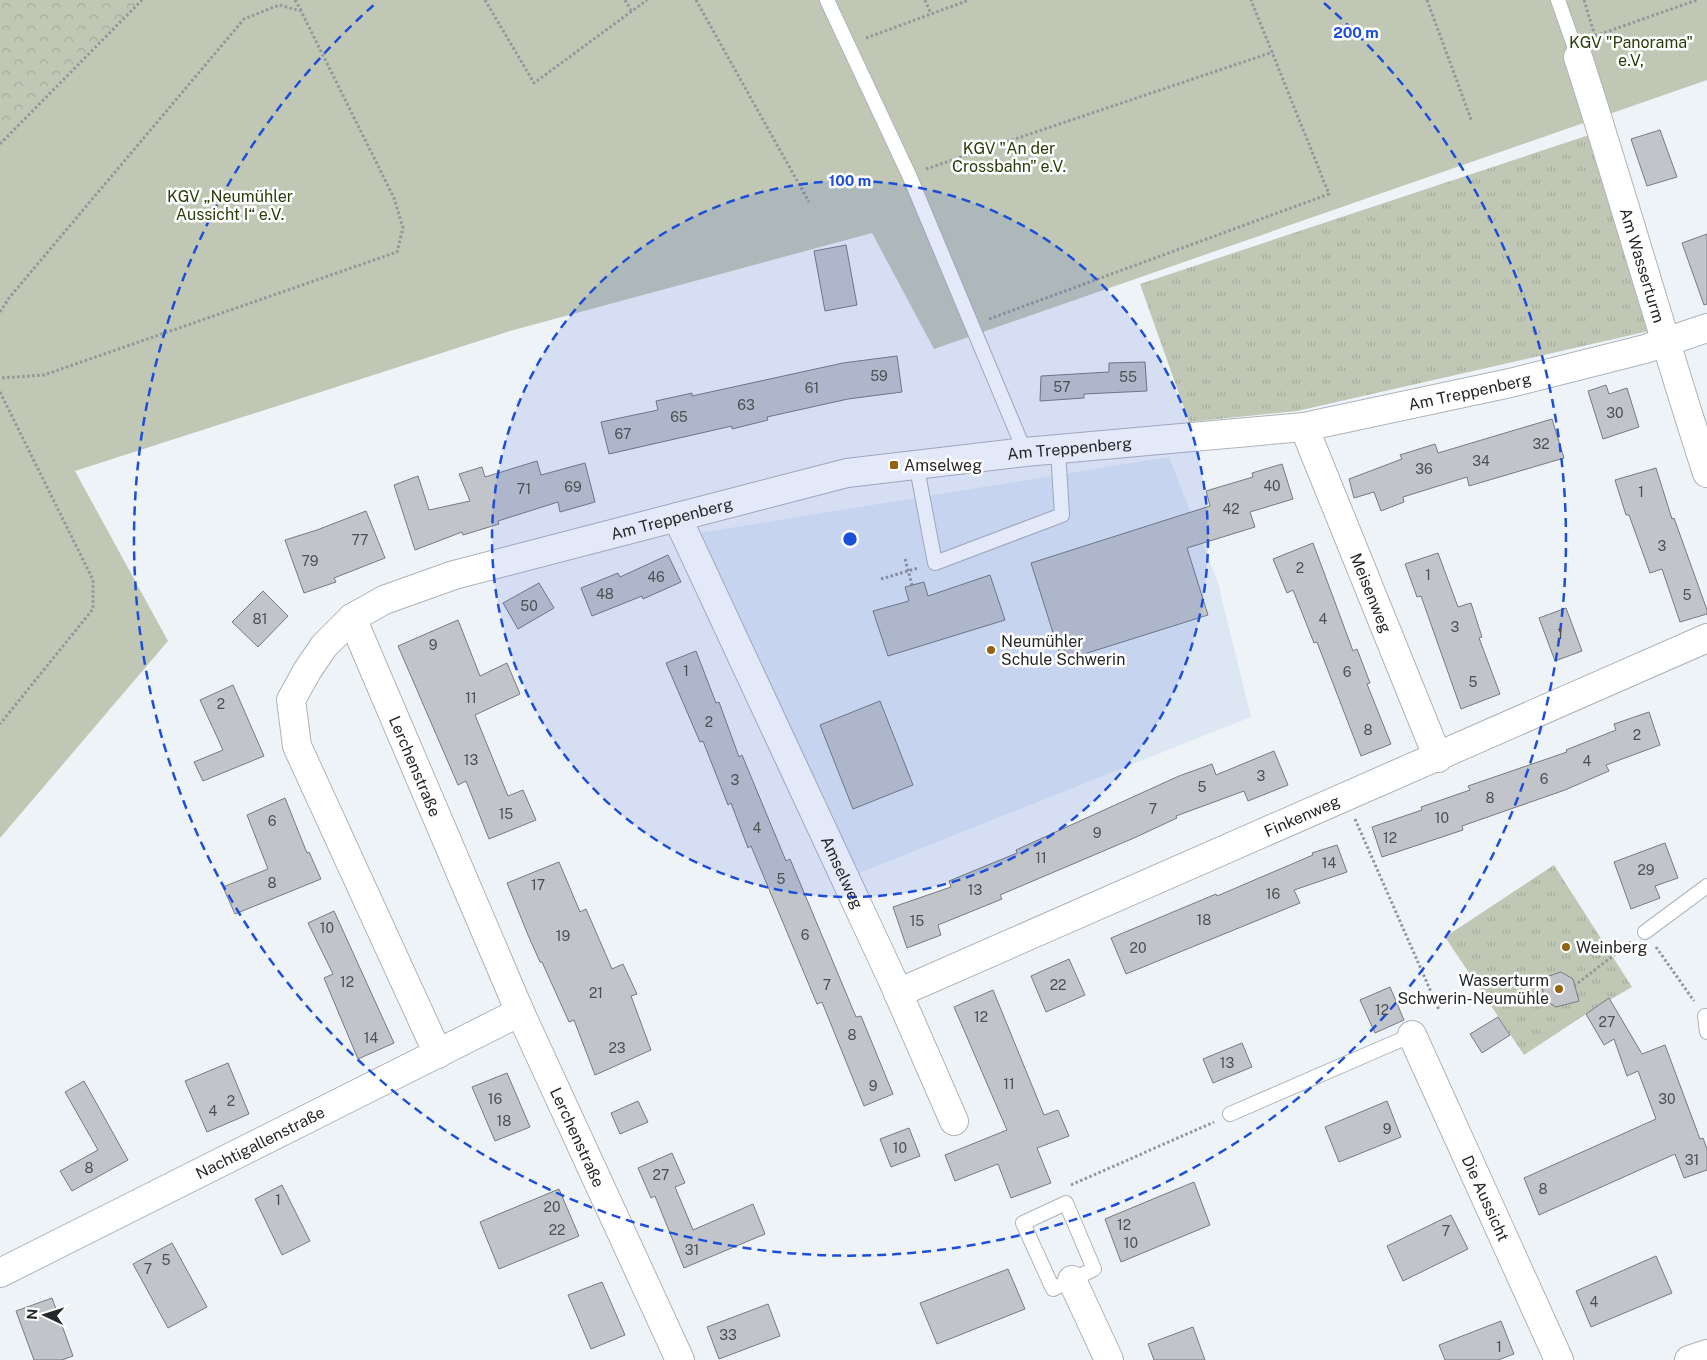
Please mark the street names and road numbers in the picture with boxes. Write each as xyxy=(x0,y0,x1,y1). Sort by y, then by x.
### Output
street label: Am Wasserturm xyxy=(1616,206,1668,325)
street label: Am Treppenberg xyxy=(1407,369,1533,414)
street label: Am Treppenberg xyxy=(1006,433,1133,464)
street label: Am Treppenberg xyxy=(609,494,735,544)
street label: Meisenweg xyxy=(1346,550,1395,636)
street label: Lerchenstraße xyxy=(385,713,445,820)
street label: Finkenweg xyxy=(1261,791,1343,841)
street label: Amselweg xyxy=(817,833,867,912)
street label: Lerchenstraße xyxy=(546,1084,608,1190)
street label: Nachtigallenstraße xyxy=(193,1103,328,1183)
street label: Die Aussicht xyxy=(1458,1152,1513,1244)

